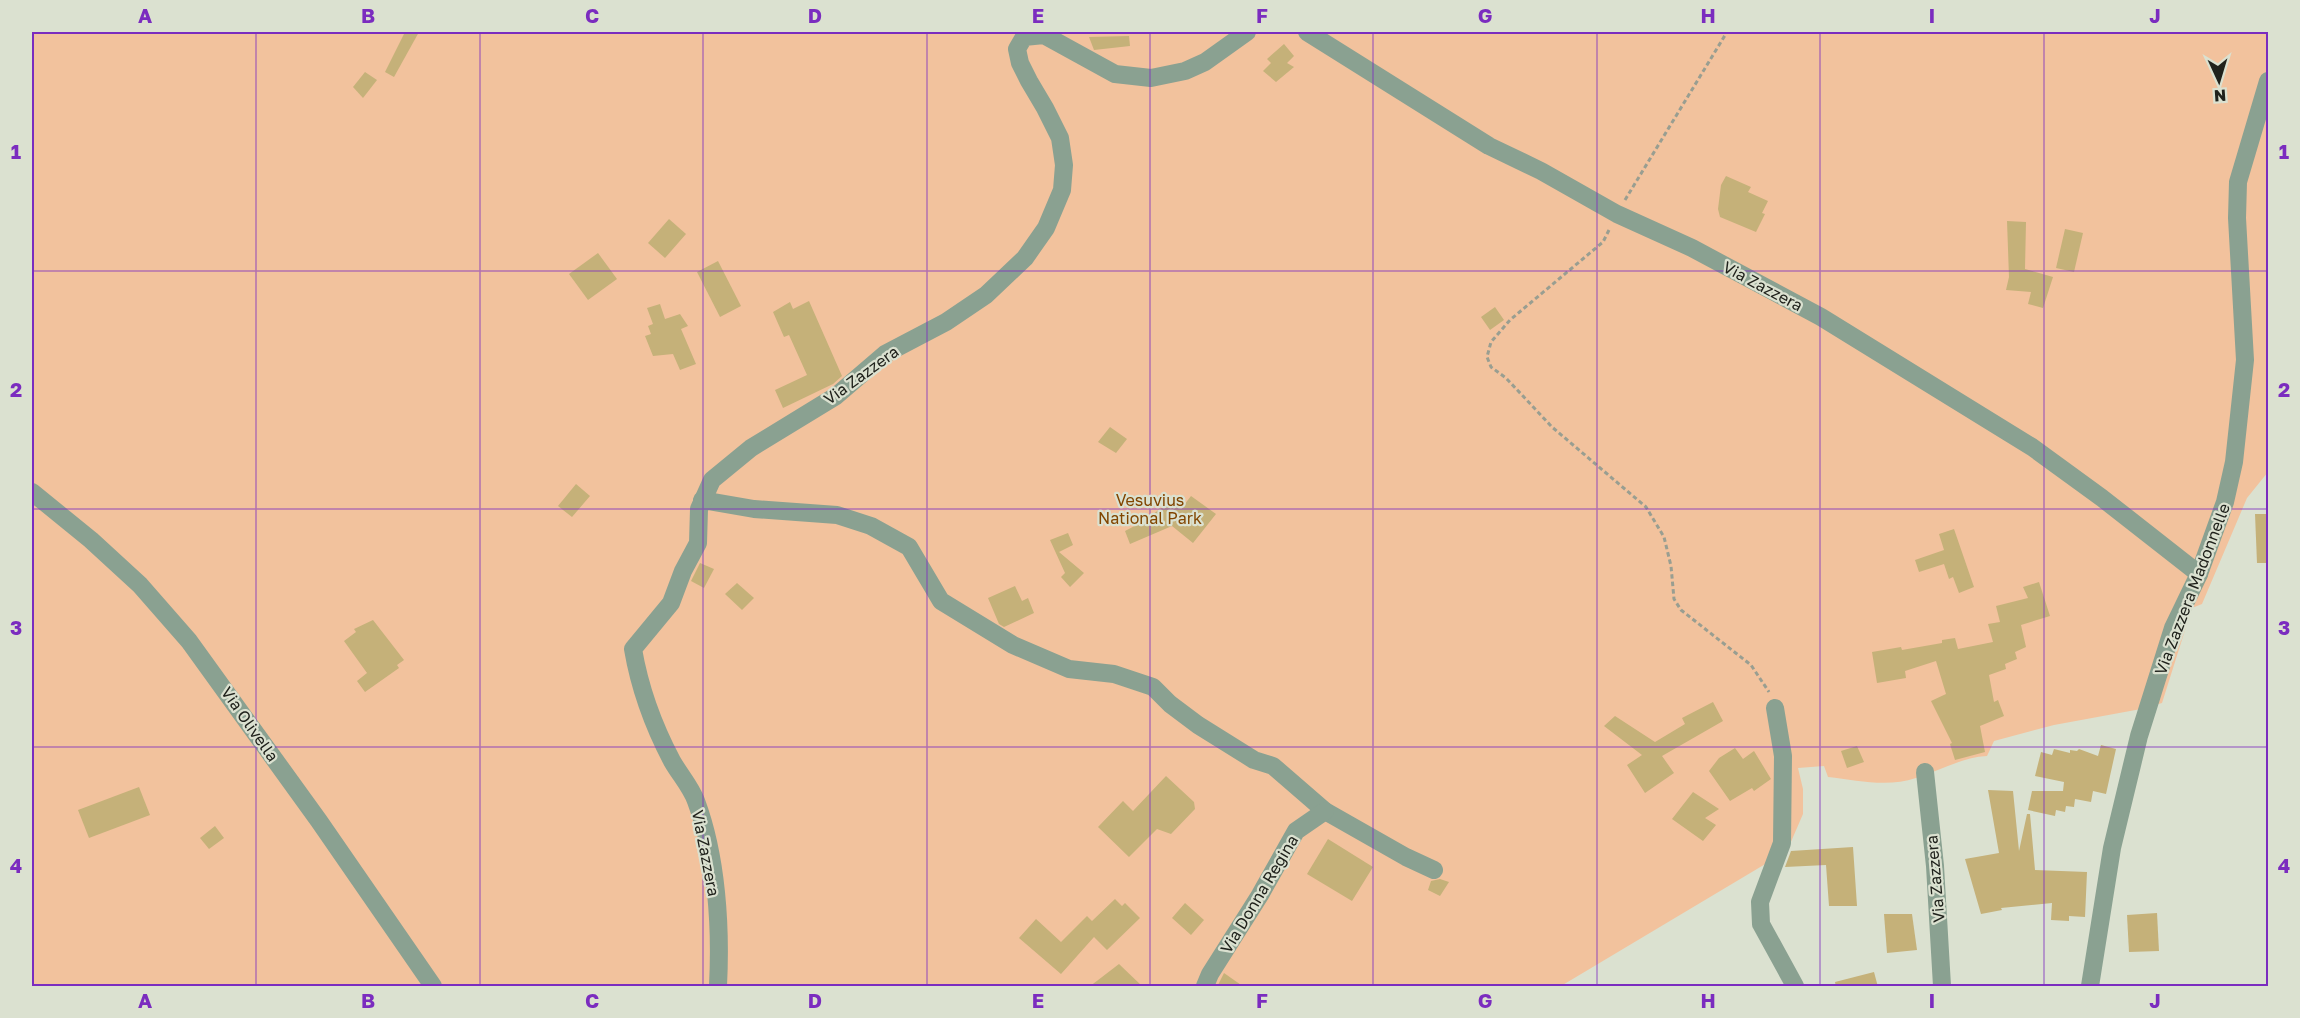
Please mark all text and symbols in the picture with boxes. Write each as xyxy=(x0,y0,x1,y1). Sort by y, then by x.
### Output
text: A xyxy=(138,3,152,27)
text: B xyxy=(361,3,375,27)
text: C xyxy=(585,3,599,27)
text: D xyxy=(808,3,822,27)
text: E xyxy=(1032,3,1044,27)
text: F xyxy=(1256,3,1268,27)
text: G xyxy=(1478,3,1492,27)
text: H xyxy=(1700,3,1716,27)
text: I xyxy=(1929,3,1935,27)
text: J xyxy=(2149,3,2161,27)
north arrow xyxy=(2189,51,2249,111)
text: N xyxy=(2213,86,2227,106)
text: 1 xyxy=(11,139,21,163)
text: 1 xyxy=(2279,139,2289,163)
street label: Via Zazzera xyxy=(1720,257,1806,315)
street label: Via Zazzera xyxy=(820,341,902,409)
text: 2 xyxy=(10,377,22,401)
text: 2 xyxy=(2278,377,2290,401)
park label: Vesuvius National Park xyxy=(1098,490,1202,528)
street label: Via Zazzera Madonnelle xyxy=(2150,500,2234,678)
text: 3 xyxy=(10,615,22,639)
text: 3 xyxy=(2278,615,2290,639)
street label: Via Olivella xyxy=(217,683,283,765)
street label: Via Zazzera xyxy=(688,808,724,898)
street label: Via Donna Regina xyxy=(1216,831,1302,957)
street label: Via Zazzera xyxy=(1921,835,1949,923)
text: 4 xyxy=(10,853,22,877)
text: 4 xyxy=(2278,853,2290,877)
text: A xyxy=(138,988,152,1012)
text: B xyxy=(361,988,375,1012)
text: C xyxy=(585,988,599,1012)
text: D xyxy=(808,988,822,1012)
text: E xyxy=(1032,988,1044,1012)
text: F xyxy=(1256,988,1268,1012)
text: G xyxy=(1478,988,1492,1012)
text: H xyxy=(1700,988,1716,1012)
text: I xyxy=(1929,988,1935,1012)
text: J xyxy=(2149,988,2161,1012)

